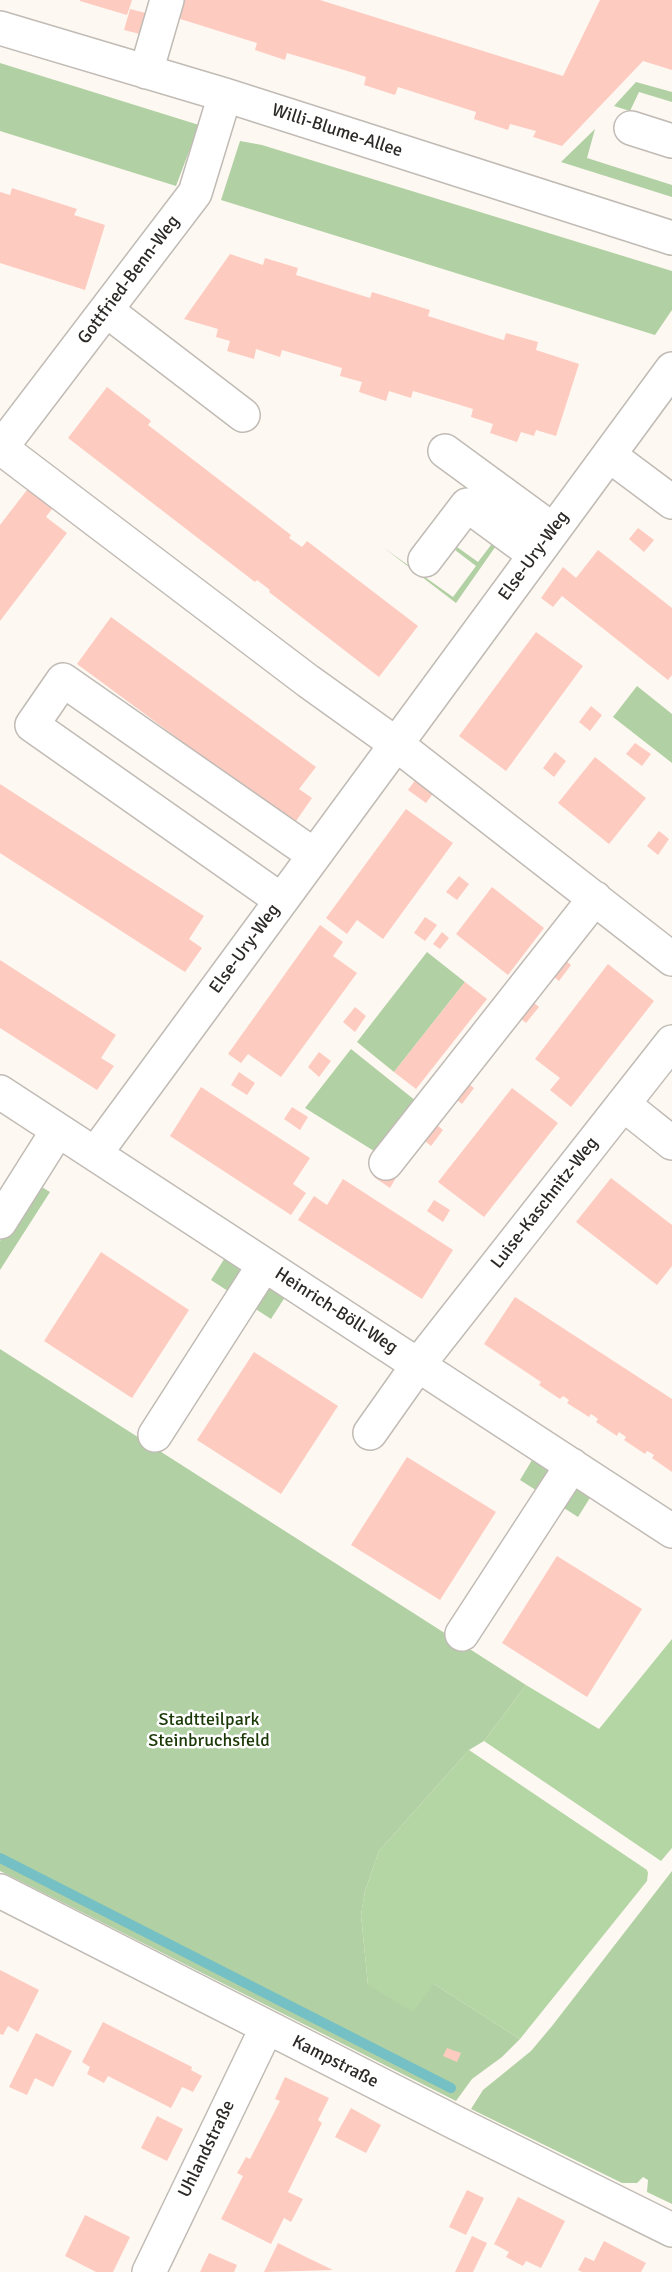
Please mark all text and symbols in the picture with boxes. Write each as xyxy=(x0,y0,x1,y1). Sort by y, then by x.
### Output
street label: Willi-Blume-Allee xyxy=(269,100,405,162)
street label: Gottfried-Benn-Weg xyxy=(74,211,184,349)
street label: Else-Ury-Weg xyxy=(494,507,574,605)
street label: Else-Ury-Weg xyxy=(205,900,285,998)
street label: Luise-Kaschnitz-Weg xyxy=(487,1133,603,1273)
street label: Heinrich-Böll-Weg xyxy=(271,1263,401,1359)
park label: Stadtteilpark Steinbruchsfeld xyxy=(148,1709,270,1752)
street label: Kampstraße xyxy=(288,2031,382,2093)
street label: Uhlandstraße xyxy=(174,2097,240,2201)

